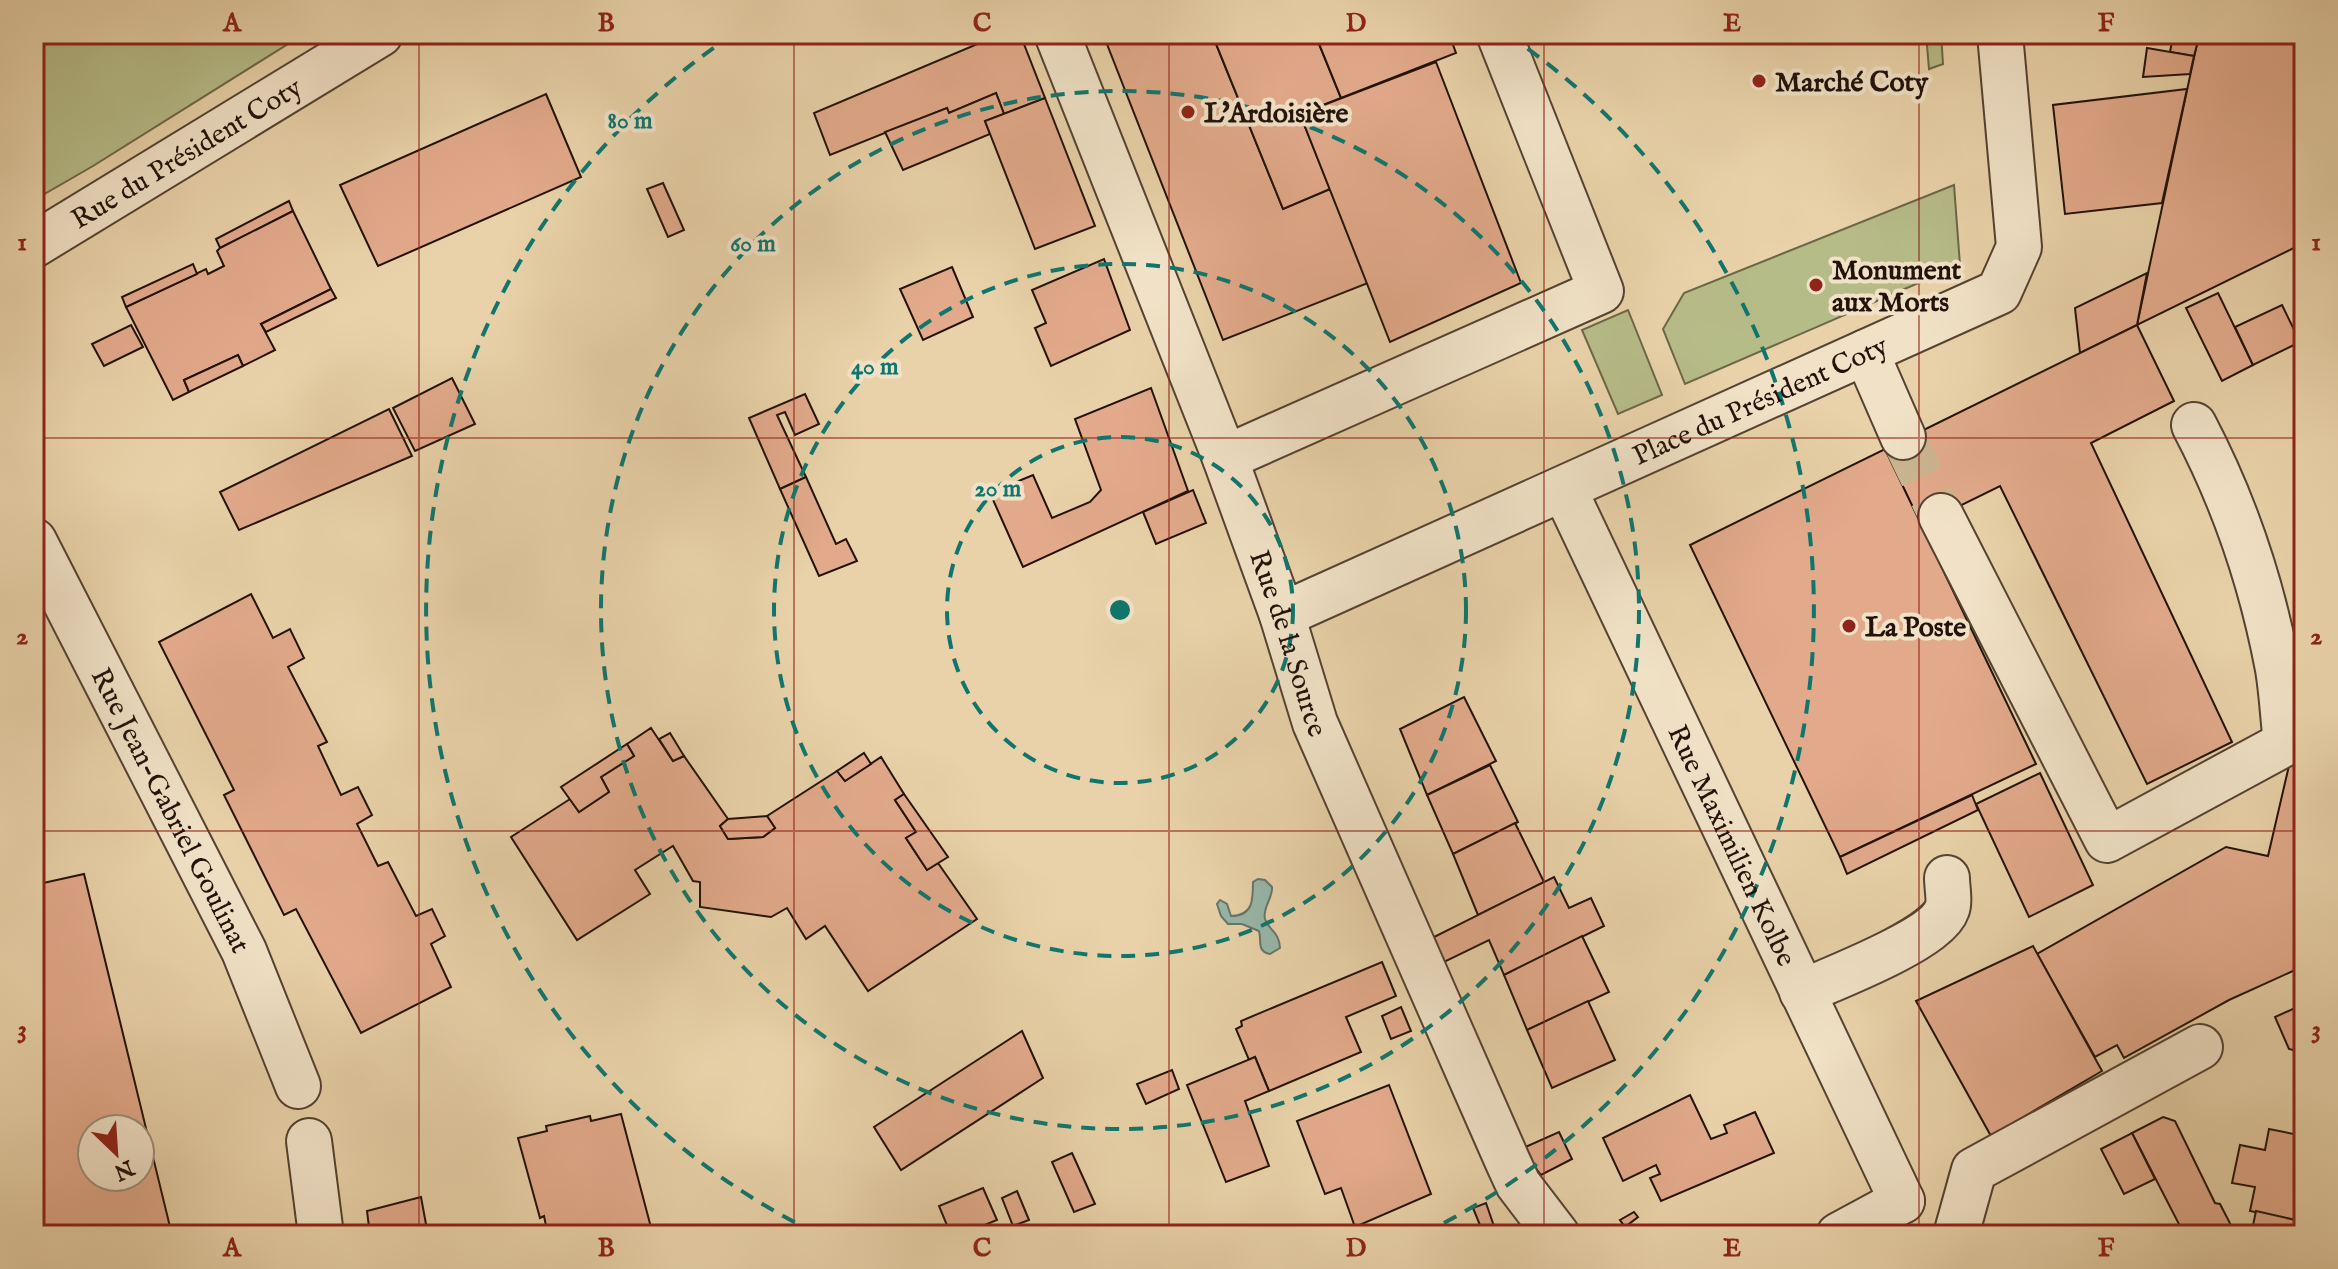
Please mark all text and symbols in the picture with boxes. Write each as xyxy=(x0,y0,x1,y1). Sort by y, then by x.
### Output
text: A xyxy=(222,7,242,40)
text: B xyxy=(597,7,615,40)
text: C xyxy=(973,7,992,40)
text: D xyxy=(1346,7,1367,40)
text: E xyxy=(1723,7,1741,40)
text: F xyxy=(2098,7,2115,40)
place label: Marché Coty xyxy=(1775,66,1929,101)
street label: Rue du Président Coty xyxy=(66,71,309,238)
marker: Marché Coty xyxy=(1750,72,1768,90)
place label: L'Ardoisière xyxy=(1204,97,1349,132)
marker: L'Ardoisière xyxy=(1179,103,1197,121)
text: 80 m xyxy=(608,106,653,137)
text: 1 xyxy=(17,226,27,259)
text: 1 xyxy=(2311,226,2321,259)
text: 60 m xyxy=(730,229,776,260)
place label: Monument aux Morts xyxy=(1832,254,1961,321)
marker: Monument aux Morts xyxy=(1807,276,1825,294)
street label: Place du Président Coty xyxy=(1628,329,1894,475)
text: 40 m xyxy=(851,352,899,383)
text: 20 m xyxy=(975,474,1022,505)
street label: Rue de la Source xyxy=(1240,546,1334,743)
centre of rings xyxy=(1106,596,1134,624)
place label: La Poste xyxy=(1865,611,1966,646)
marker: La Poste xyxy=(1840,617,1858,635)
text: 2 xyxy=(16,620,28,653)
text: 2 xyxy=(2310,620,2322,653)
street label: Rue Jean-Gabriel Goulinat xyxy=(82,663,257,960)
street label: Rue Maximilien Kolbe xyxy=(1658,720,1803,972)
text: 3 xyxy=(17,1013,27,1046)
text: 3 xyxy=(2311,1013,2321,1046)
north arrow xyxy=(76,1113,156,1193)
text: N xyxy=(109,1152,139,1186)
text: A xyxy=(222,1232,242,1265)
text: B xyxy=(597,1232,615,1265)
text: C xyxy=(973,1232,992,1265)
text: D xyxy=(1346,1232,1367,1265)
text: E xyxy=(1723,1232,1741,1265)
text: F xyxy=(2098,1232,2115,1265)

